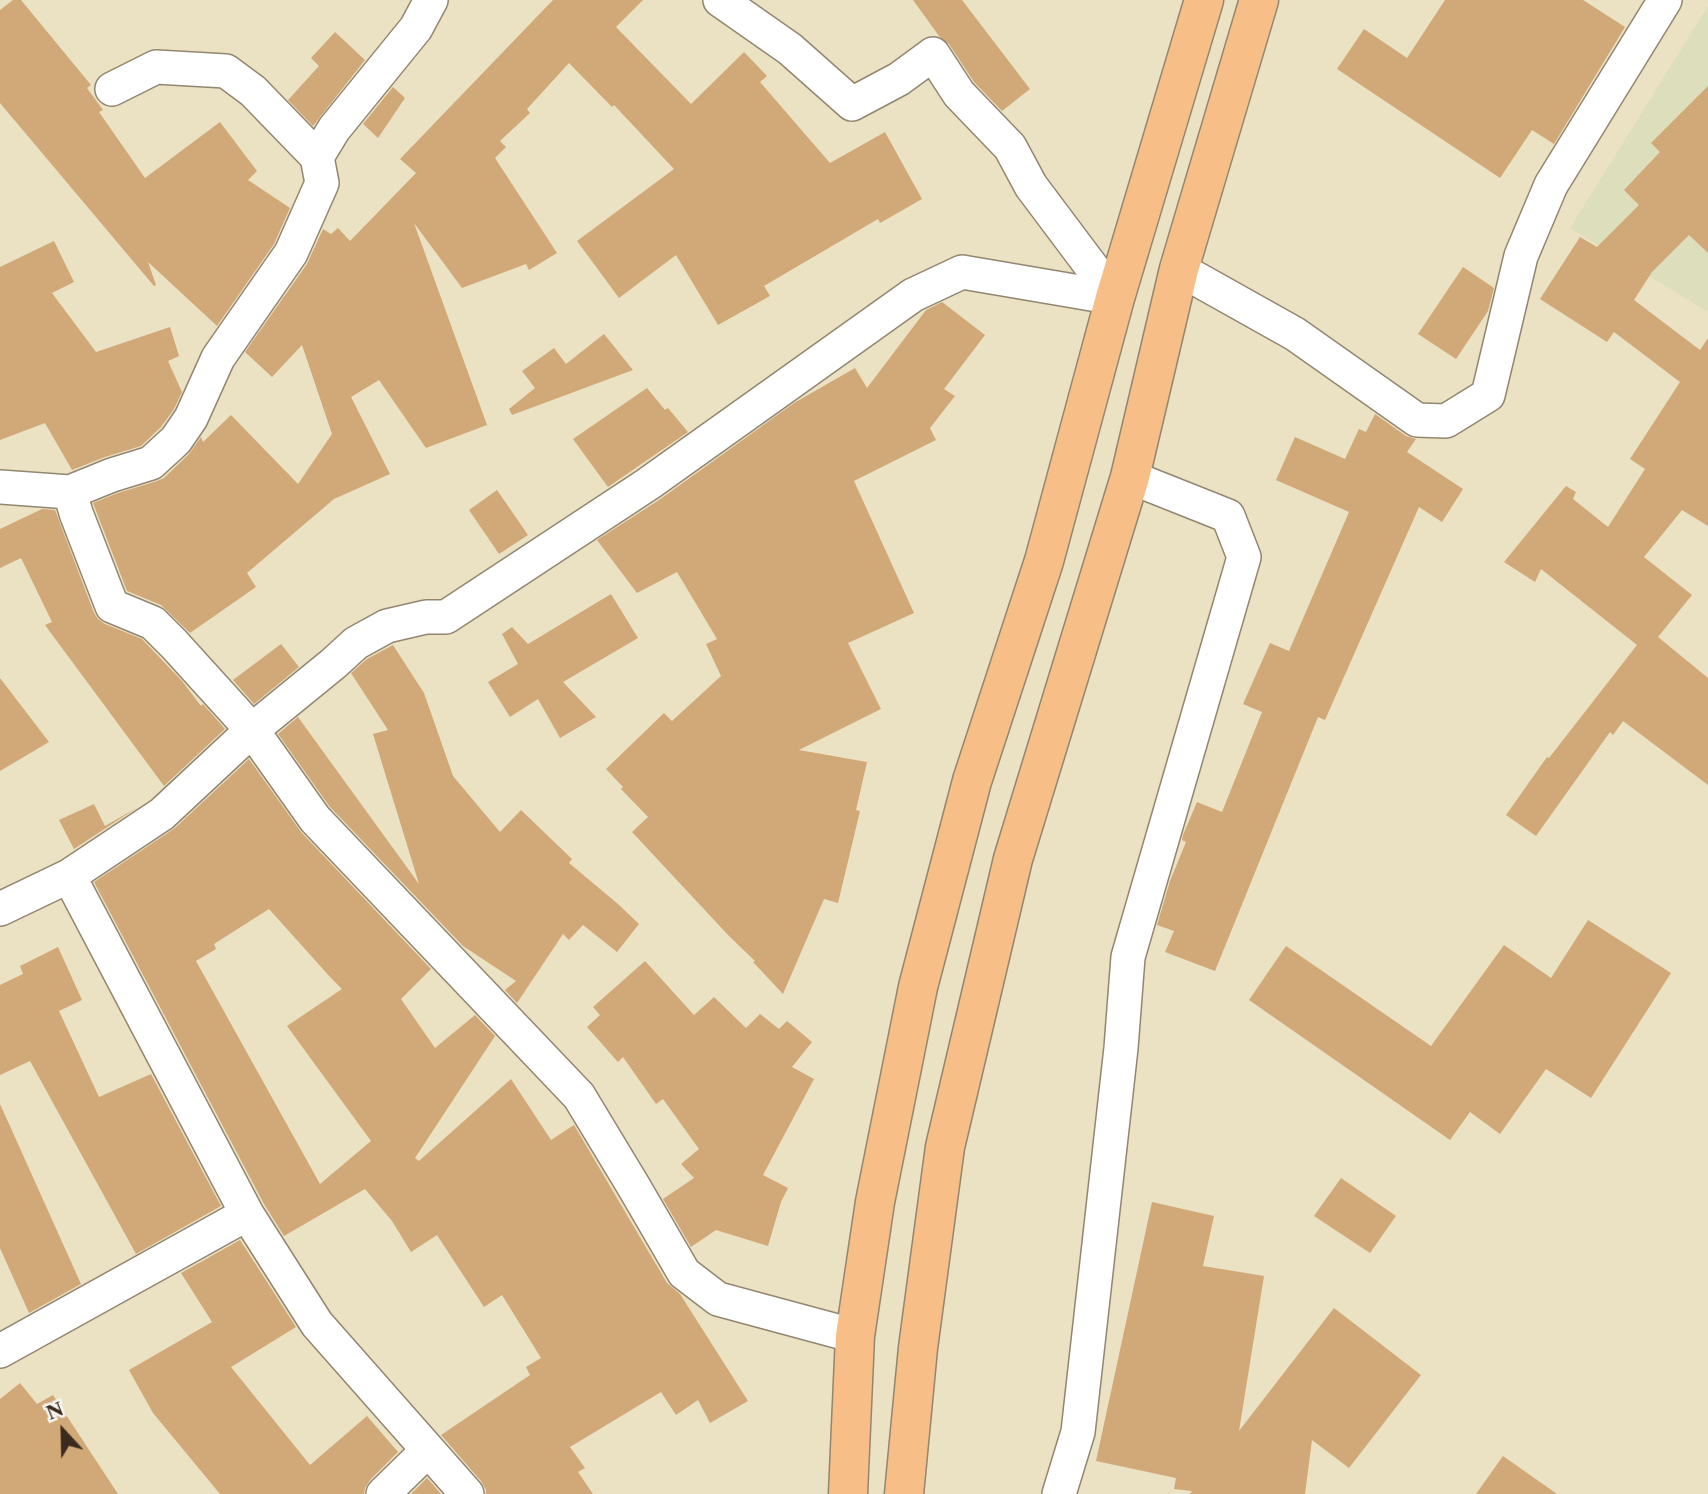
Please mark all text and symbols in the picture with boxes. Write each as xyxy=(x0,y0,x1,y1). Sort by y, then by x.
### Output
north arrow xyxy=(28,1396,98,1466)
text: N xyxy=(43,1397,67,1425)

